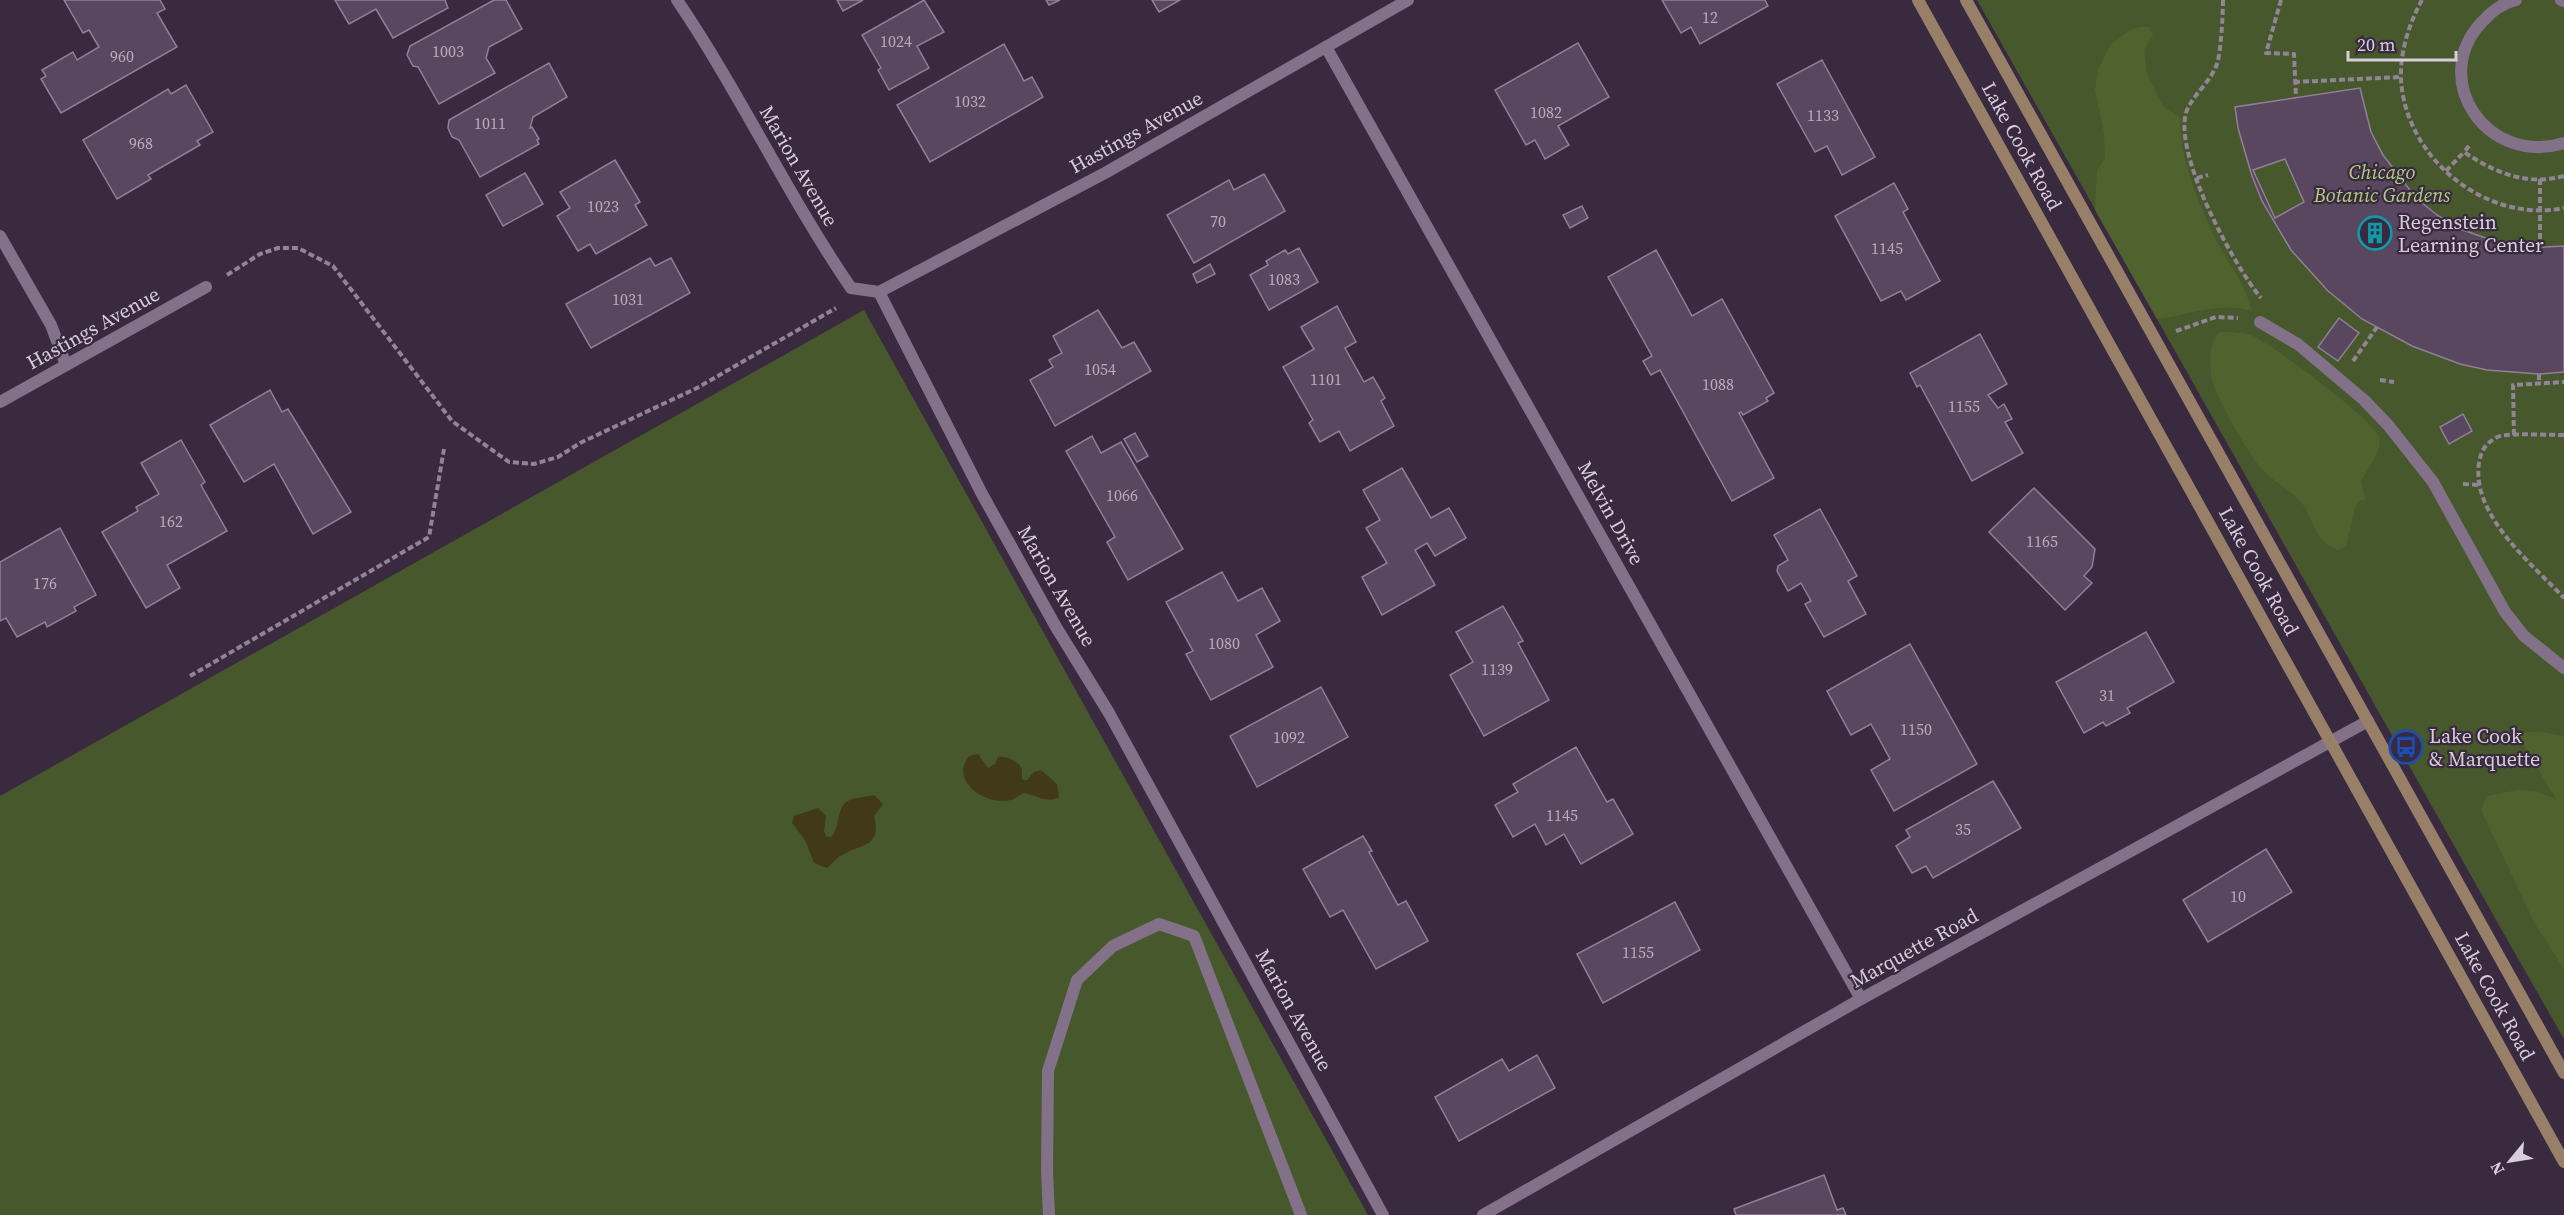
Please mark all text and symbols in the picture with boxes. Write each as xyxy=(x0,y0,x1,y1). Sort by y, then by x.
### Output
house number: 12 xyxy=(1702,6,1718,28)
scale bar xyxy=(2348,24,2456,62)
house number: 1024 xyxy=(880,30,912,52)
text: 20 m xyxy=(2357,32,2395,57)
house number: 1003 xyxy=(432,40,464,62)
house number: 960 xyxy=(110,45,134,67)
street label: Lake Cook Road xyxy=(1975,77,2069,216)
street label: Hastings Avenue xyxy=(1064,84,1208,180)
house number: 1032 xyxy=(954,90,986,112)
street label: Marion Avenue xyxy=(753,100,845,232)
house number: 1082 xyxy=(1530,101,1562,123)
house number: 1133 xyxy=(1807,104,1839,126)
house number: 1011 xyxy=(474,112,506,134)
house number: 968 xyxy=(129,132,153,154)
park label: Chicago Botanic Gardens xyxy=(2313,158,2451,209)
house number: 1023 xyxy=(587,195,619,217)
place label: Regenstein Learning Center xyxy=(2398,208,2544,259)
house number: 70 xyxy=(1210,210,1226,232)
building icon: Regenstein Learning Center xyxy=(2357,215,2393,251)
house number: 1145 xyxy=(1871,237,1903,259)
house number: 1083 xyxy=(1268,268,1300,290)
street label: Hastings Avenue xyxy=(21,280,165,376)
house number: 1031 xyxy=(612,288,644,310)
house number: 1054 xyxy=(1084,358,1116,380)
house number: 1101 xyxy=(1310,368,1342,390)
house number: 1088 xyxy=(1702,373,1734,395)
house number: 1155 xyxy=(1948,395,1980,417)
street label: Melvin Drive xyxy=(1571,456,1651,570)
house number: 1066 xyxy=(1106,484,1138,506)
street label: Lake Cook Road xyxy=(2212,502,2306,641)
house number: 162 xyxy=(159,510,183,532)
street label: Marion Avenue xyxy=(1011,520,1103,652)
house number: 1165 xyxy=(2026,530,2058,552)
house number: 176 xyxy=(33,572,57,594)
house number: 1080 xyxy=(1208,632,1240,654)
house number: 1139 xyxy=(1481,658,1513,680)
house number: 31 xyxy=(2099,684,2115,706)
house number: 1150 xyxy=(1900,718,1932,740)
place label: Lake Cook & Marquette xyxy=(2429,722,2540,773)
house number: 1092 xyxy=(1273,726,1305,748)
bus stop icon: Lake Cook & Marquette xyxy=(2388,729,2424,765)
house number: 1145 xyxy=(1546,804,1578,826)
house number: 35 xyxy=(1955,818,1971,840)
house number: 10 xyxy=(2230,885,2246,907)
street label: Marquette Road xyxy=(1845,901,1984,995)
street label: Lake Cook Road xyxy=(2448,927,2542,1066)
house number: 1155 xyxy=(1622,941,1654,963)
street label: Marion Avenue xyxy=(1249,944,1339,1076)
north arrow xyxy=(2480,1131,2540,1191)
text: N xyxy=(2484,1158,2509,1179)

